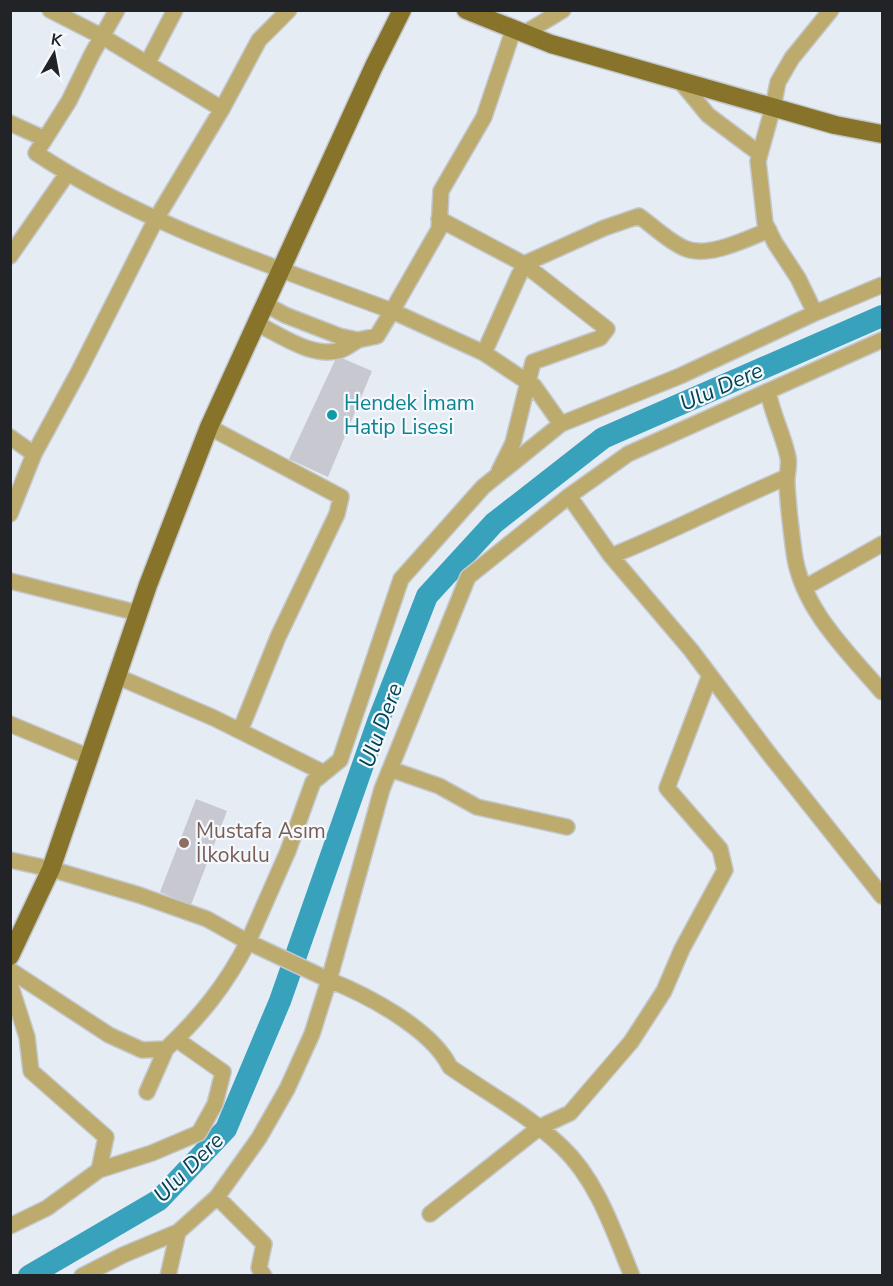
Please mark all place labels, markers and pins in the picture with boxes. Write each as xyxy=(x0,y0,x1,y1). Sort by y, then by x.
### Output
place label: Hendek İmam Hatip Lisesi xyxy=(344,389,475,441)
marker: Hendek İmam Hatip Lisesi xyxy=(325,408,339,422)
place label: Mustafa Asım İlkokulu xyxy=(196,817,326,869)
marker: Mustafa Asım İlkokulu xyxy=(177,836,191,850)

